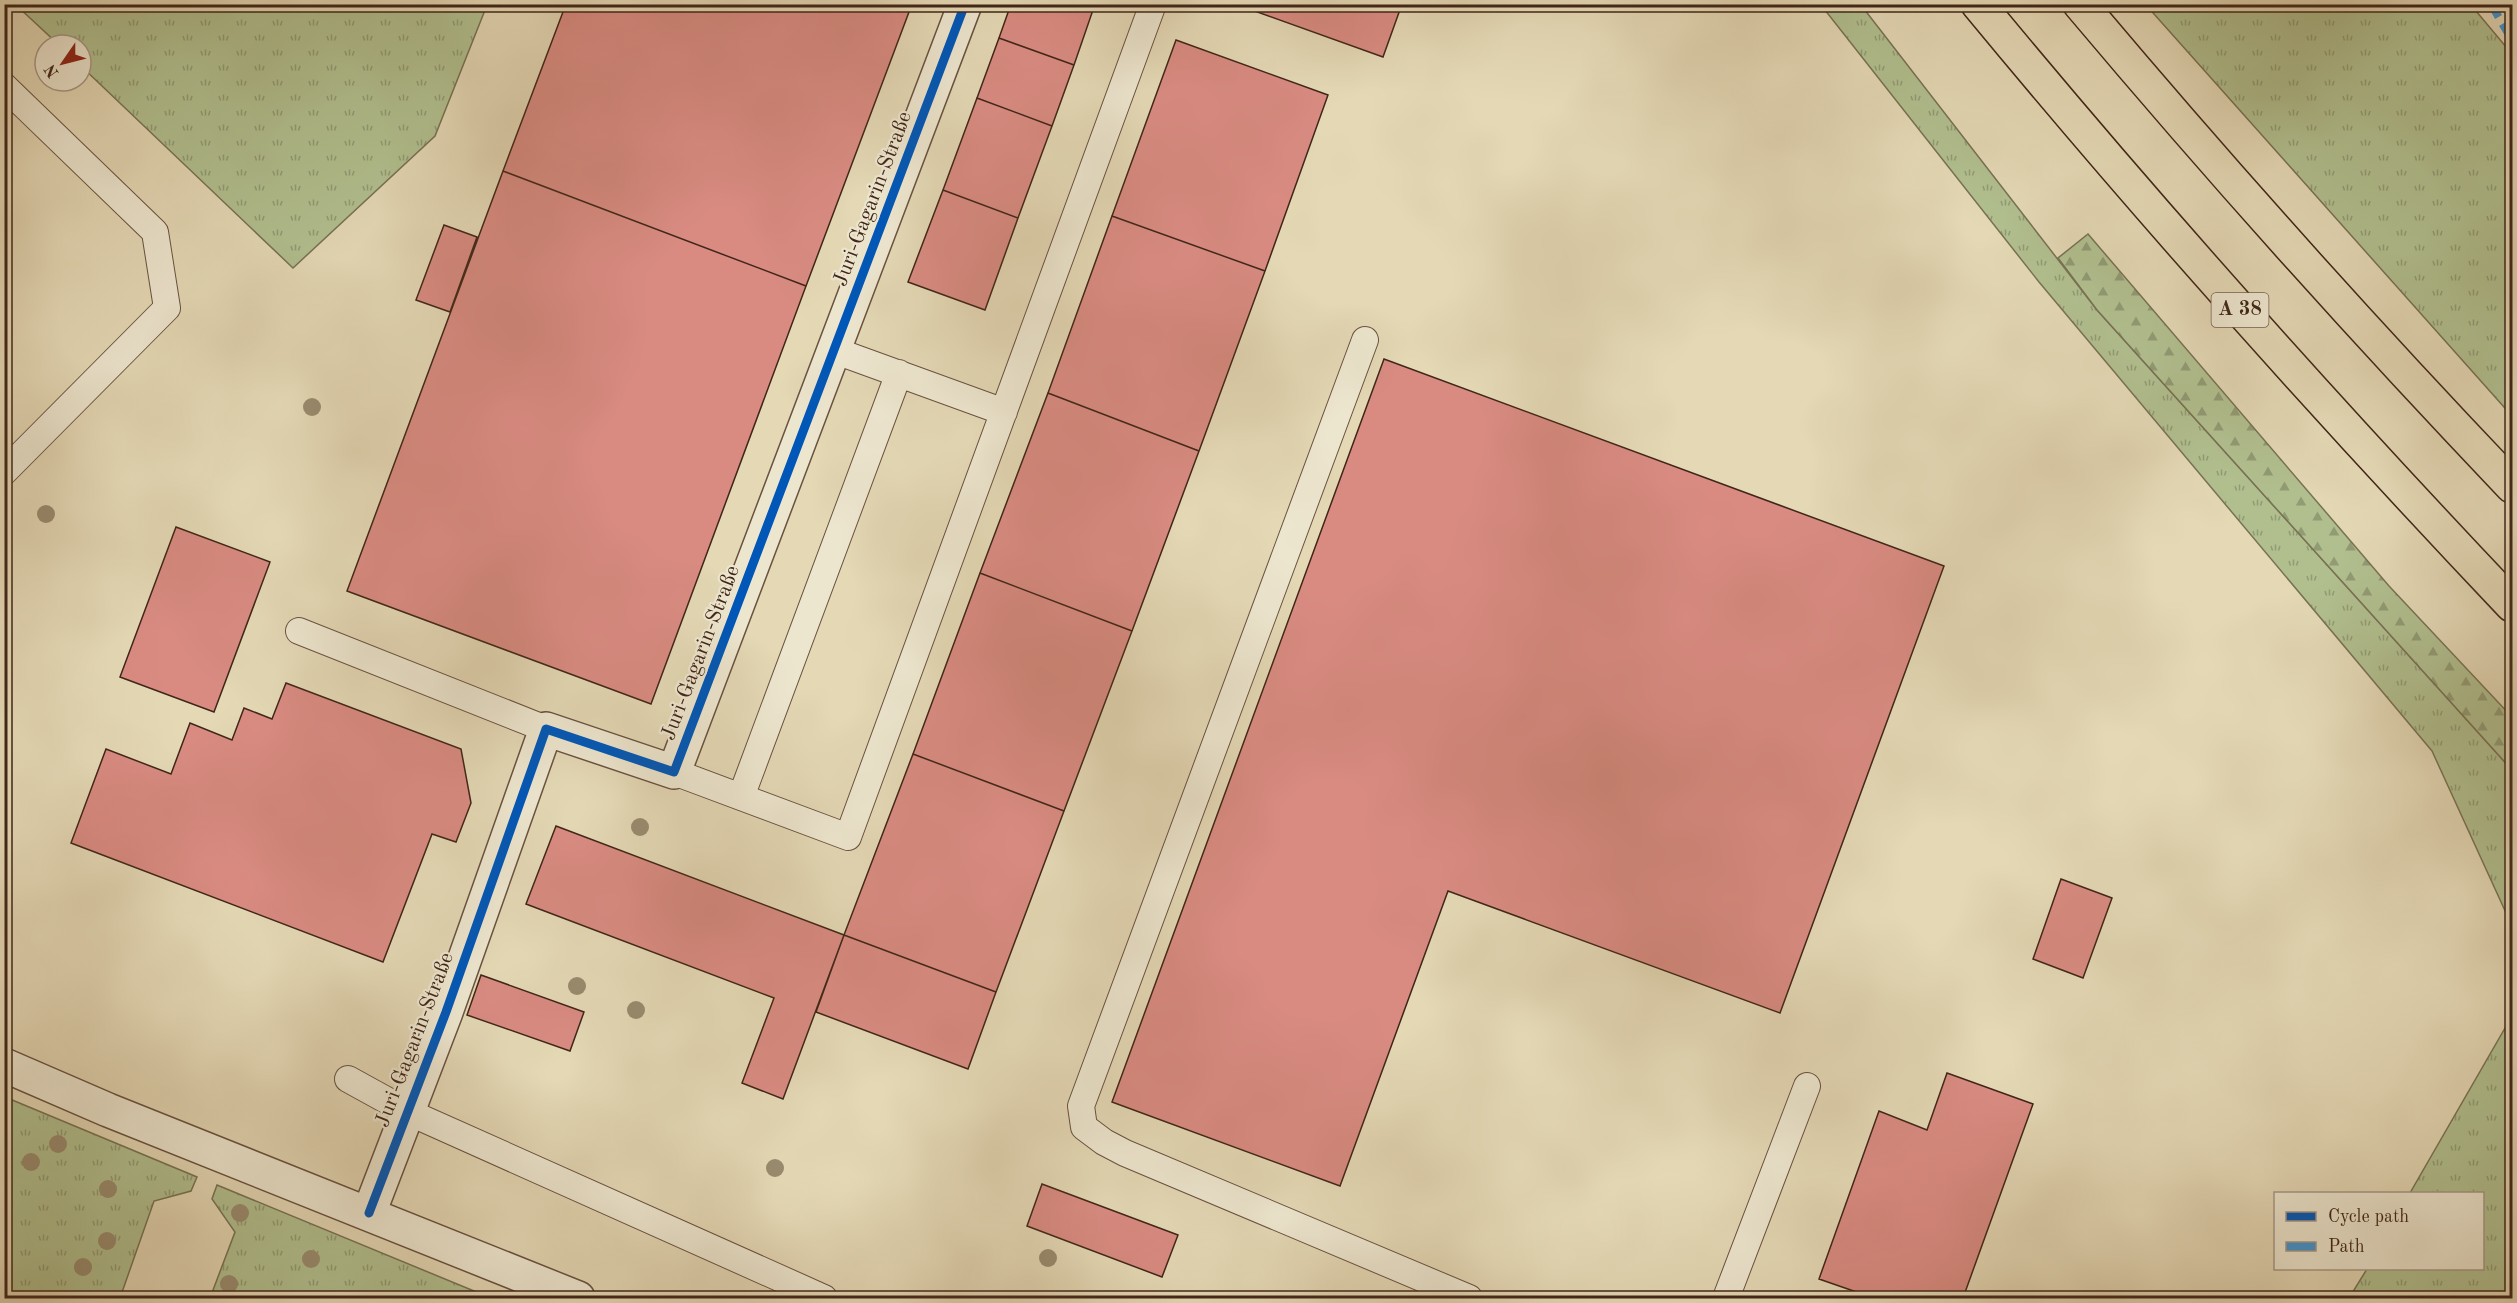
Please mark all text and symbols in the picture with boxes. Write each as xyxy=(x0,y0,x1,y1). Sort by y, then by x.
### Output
north arrow xyxy=(33,33,93,93)
text: N xyxy=(42,60,62,80)
street label: Juri-Gagarin-Straße xyxy=(830,109,916,289)
road number: A 38 xyxy=(2212,293,2268,327)
street label: Juri-Gagarin-Straße xyxy=(658,563,744,743)
street label: Juri-Gagarin-Straße xyxy=(372,950,458,1130)
legend xyxy=(2274,1192,2484,1270)
text: Cycle path xyxy=(2328,1208,2409,1226)
text: Path xyxy=(2328,1238,2365,1256)

